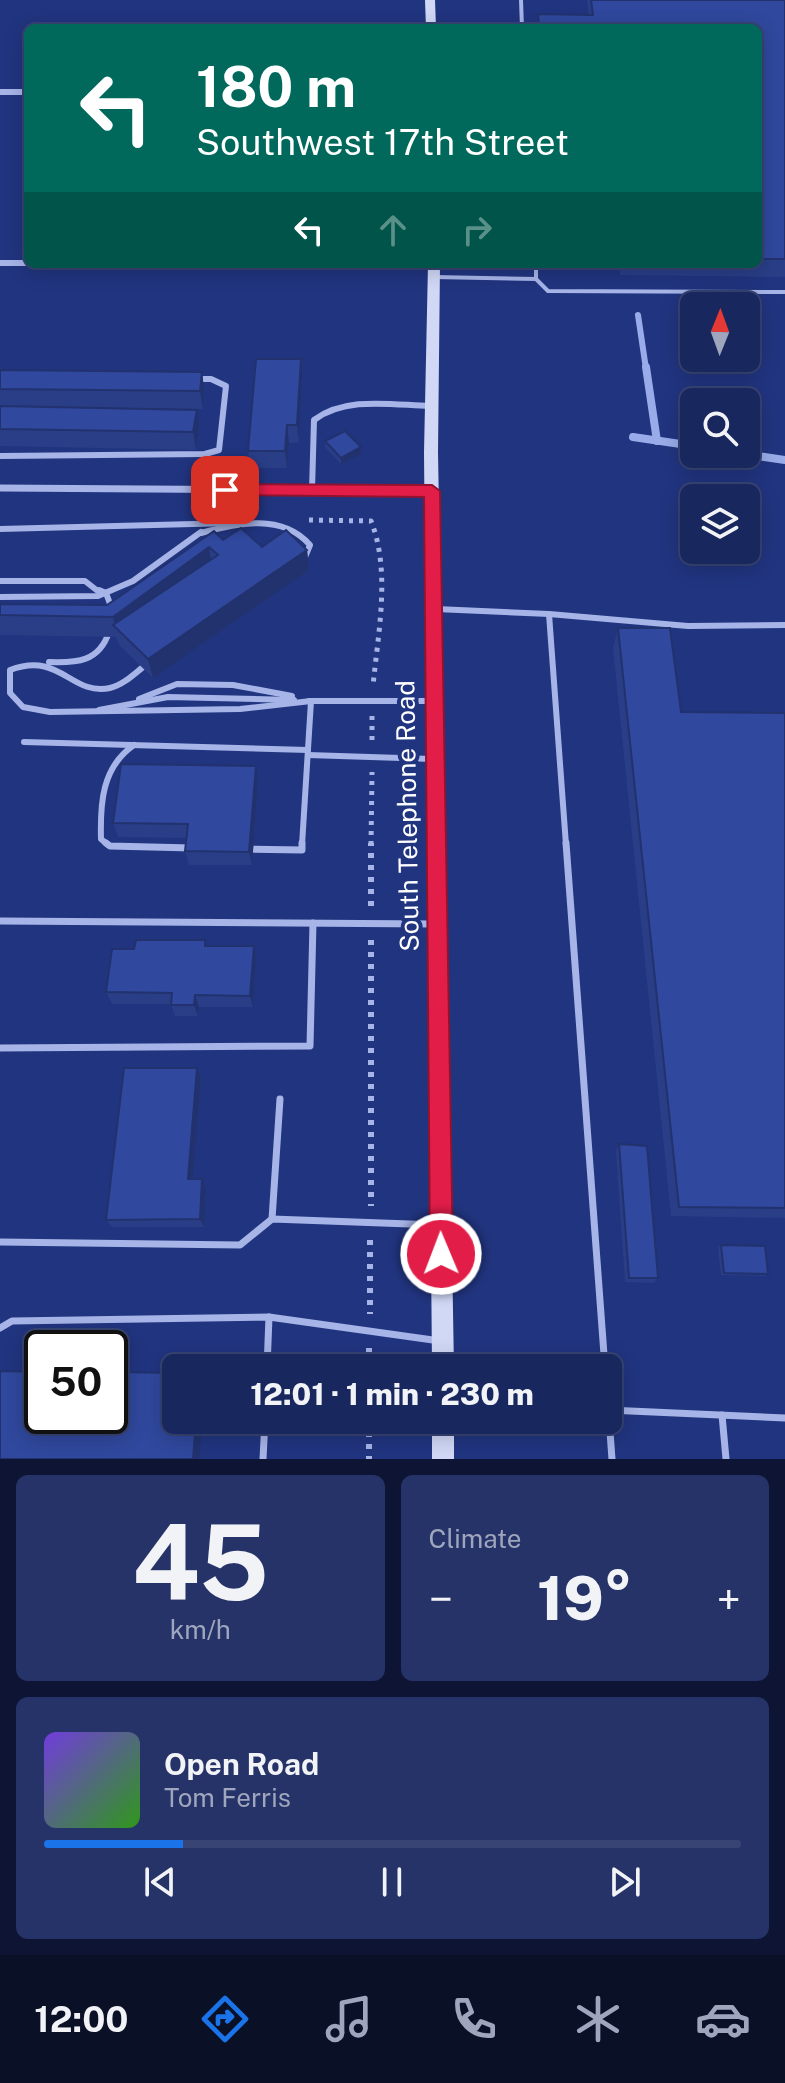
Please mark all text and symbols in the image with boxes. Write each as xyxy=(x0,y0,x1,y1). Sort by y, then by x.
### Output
text: 180 m xyxy=(196,54,356,120)
icon: left xyxy=(64,56,168,160)
text: Southwest 17th Street xyxy=(196,121,569,163)
icon: left xyxy=(287,208,331,252)
icon: ahead xyxy=(371,208,415,252)
icon: right xyxy=(455,208,499,252)
north arrow xyxy=(680,292,760,372)
map controls xyxy=(680,292,760,564)
button: search xyxy=(680,388,760,468)
pin xyxy=(191,456,259,524)
icon: arrive xyxy=(203,468,247,512)
button: layers xyxy=(680,484,760,564)
street label: South Telephone Road xyxy=(389,680,425,952)
position arrow xyxy=(399,1212,483,1296)
speed limit sign: 50 xyxy=(24,1330,128,1434)
text: 12:01 · 1 min · 230 m xyxy=(250,1376,534,1412)
text: 45 xyxy=(132,1501,269,1623)
text: Climate xyxy=(429,1523,522,1554)
text: 19° xyxy=(537,1563,633,1634)
text: − xyxy=(429,1573,453,1625)
text: + xyxy=(717,1573,741,1625)
text: km/h xyxy=(170,1614,231,1645)
text: Open Road xyxy=(164,1746,319,1782)
text: Tom Ferris xyxy=(164,1782,291,1813)
icon: previous xyxy=(138,1860,182,1904)
icon: pause xyxy=(370,1860,414,1904)
icon: next xyxy=(603,1860,647,1904)
icon: directions xyxy=(197,1991,253,2047)
icon: music xyxy=(321,1991,377,2047)
icon: phone xyxy=(446,1991,502,2047)
icon: climate xyxy=(570,1991,626,2047)
icon: car xyxy=(695,1991,751,2047)
text: 12:00 xyxy=(34,1998,128,2040)

